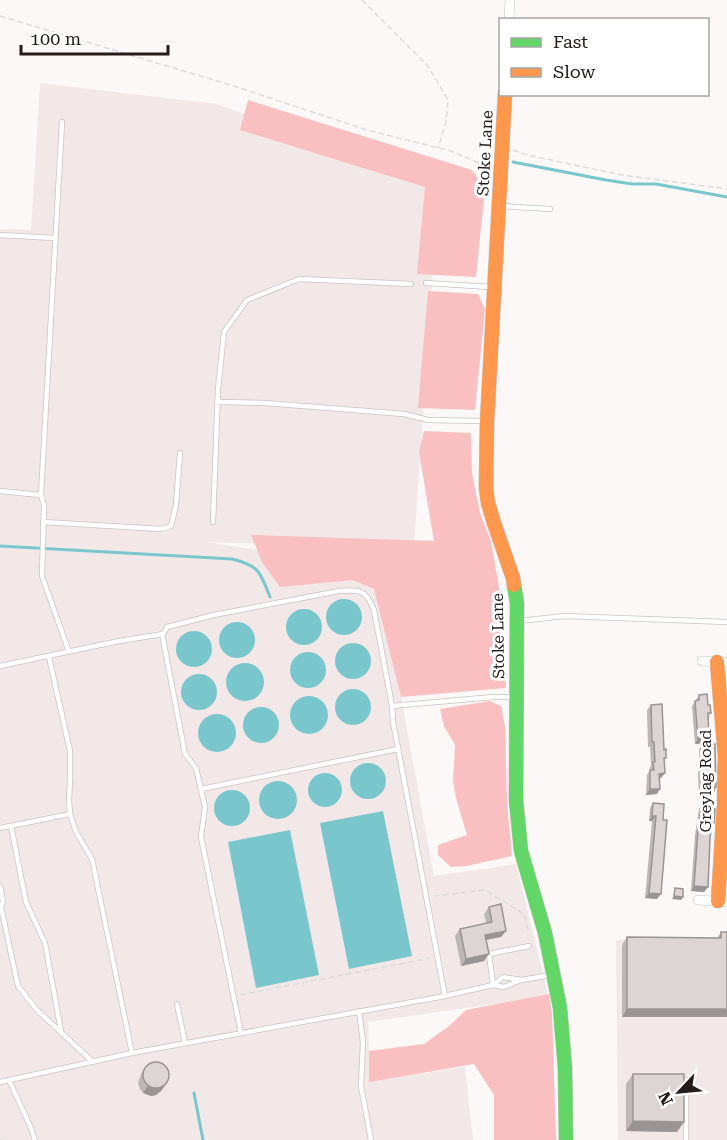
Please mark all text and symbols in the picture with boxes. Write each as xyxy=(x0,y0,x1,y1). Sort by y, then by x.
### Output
scale bar xyxy=(21,18,168,56)
legend xyxy=(499,18,709,96)
text: 100 m xyxy=(30,28,81,49)
text: Fast xyxy=(553,31,588,52)
text: Slow xyxy=(553,61,595,82)
street label: Stoke Lane xyxy=(473,109,497,196)
street label: Stoke Lane xyxy=(488,593,508,679)
street label: Greylag Road xyxy=(696,729,715,833)
north arrow xyxy=(649,1062,709,1122)
text: N xyxy=(655,1089,677,1108)

